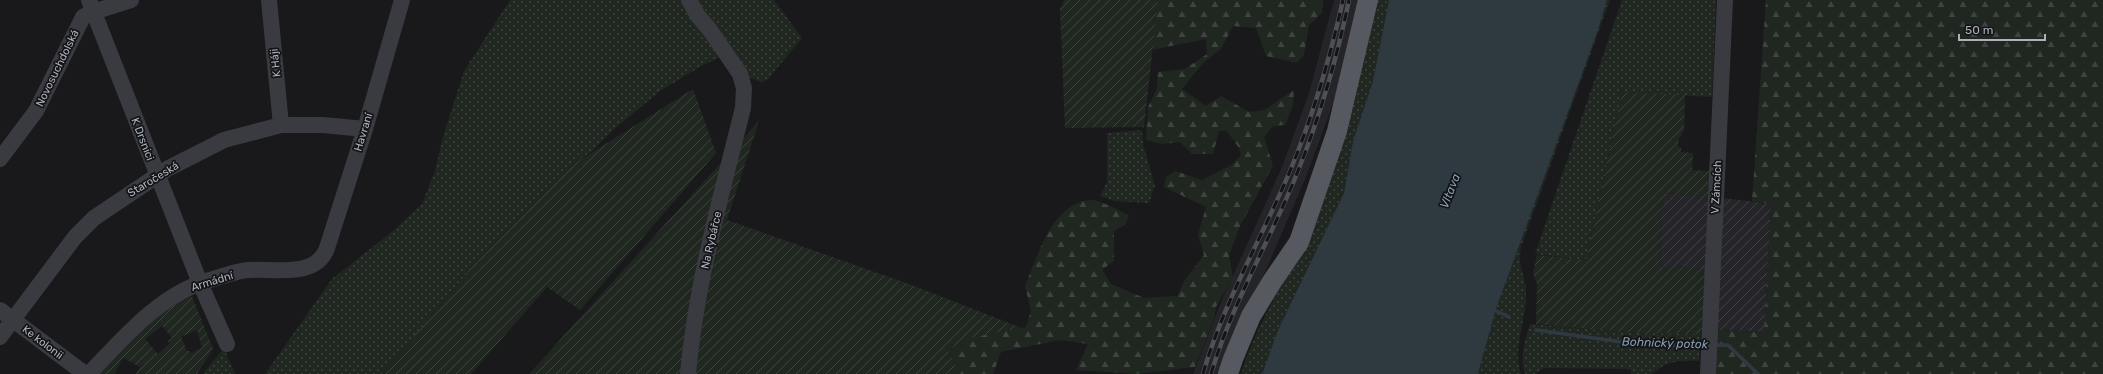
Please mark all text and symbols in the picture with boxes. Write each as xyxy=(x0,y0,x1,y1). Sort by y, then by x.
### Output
scale bar xyxy=(1959,16,2045,42)
text: 50 m xyxy=(1965,23,1993,37)
street label: Novosuchdolská xyxy=(33,28,82,109)
street label: K Háji xyxy=(268,48,283,78)
street label: Havraní xyxy=(352,110,376,153)
street label: K Drsnici xyxy=(128,116,157,162)
street label: Staročeská xyxy=(125,159,181,200)
street label: V Zámcích xyxy=(1709,160,1724,214)
water label: Vltava xyxy=(1437,172,1463,210)
street label: Na Rybářce xyxy=(699,210,724,270)
street label: Armádní xyxy=(190,269,236,294)
street label: Ke kolonii xyxy=(20,323,66,362)
water label: Bohnický potok xyxy=(1622,335,1709,352)

